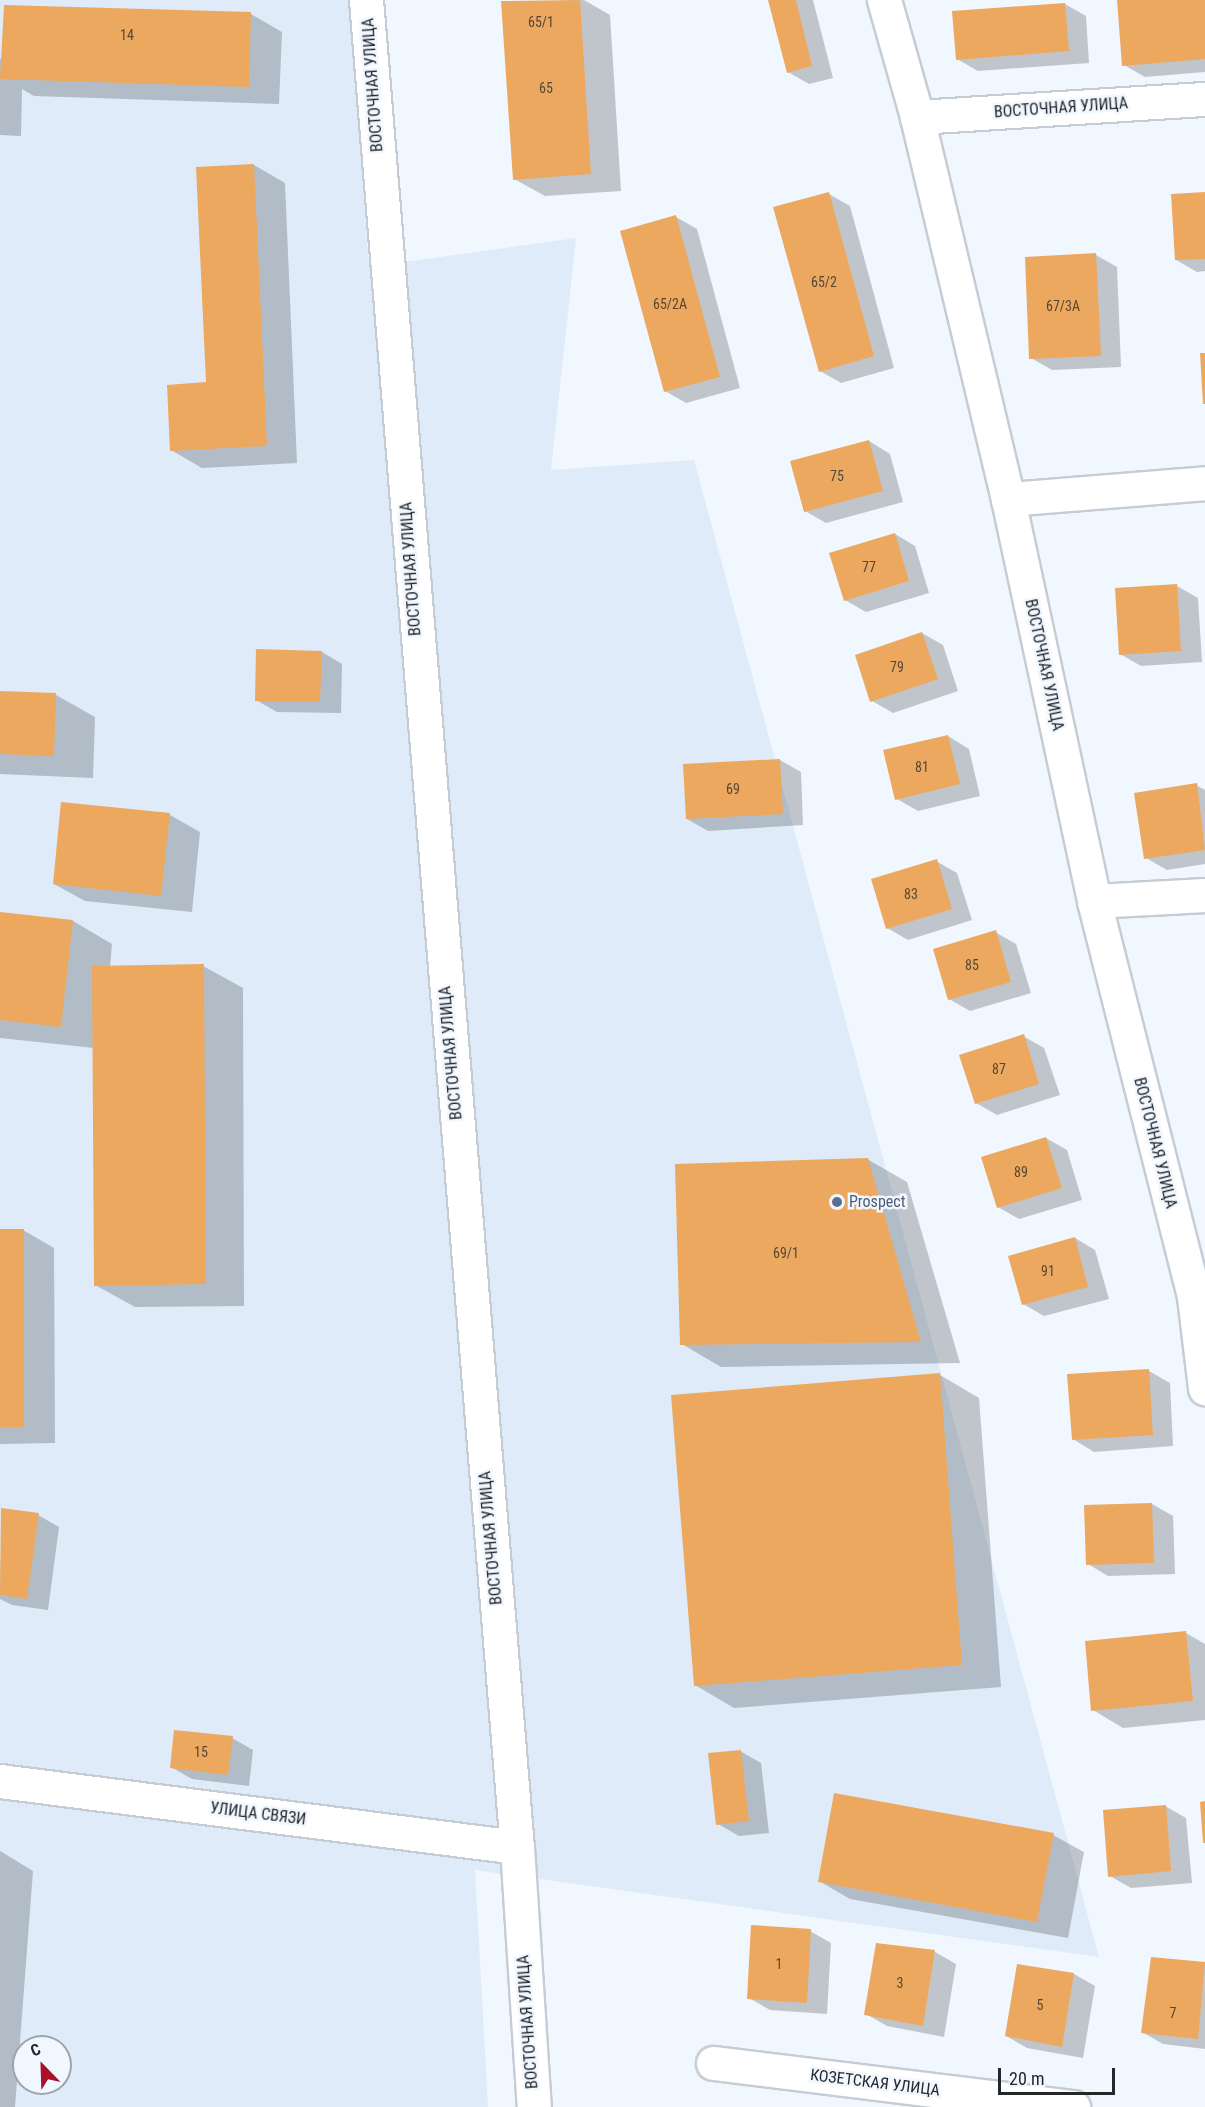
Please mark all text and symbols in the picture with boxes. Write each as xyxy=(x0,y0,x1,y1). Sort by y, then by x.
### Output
house number: 65/1 xyxy=(528,14,554,30)
street label: ВОСТОЧНАЯ УЛИЦА xyxy=(359,17,387,153)
house number: 14 xyxy=(120,27,134,43)
house number: 65 xyxy=(539,80,553,96)
street label: ВОСТОЧНАЯ УЛИЦА xyxy=(993,94,1129,122)
house number: 65/2 xyxy=(811,274,837,290)
house number: 65/2А xyxy=(653,296,687,312)
house number: 67/3А xyxy=(1046,298,1080,314)
house number: 75 xyxy=(830,468,844,484)
street label: ВОСТОЧНАЯ УЛИЦА xyxy=(397,501,425,637)
house number: 77 xyxy=(862,559,876,575)
street label: ВОСТОЧНАЯ УЛИЦА xyxy=(1021,597,1067,733)
house number: 79 xyxy=(890,659,904,675)
house number: 81 xyxy=(915,759,929,775)
house number: 69 xyxy=(726,781,740,797)
house number: 83 xyxy=(904,886,918,902)
house number: 85 xyxy=(965,957,979,973)
street label: ВОСТОЧНАЯ УЛИЦА xyxy=(436,985,466,1121)
house number: 87 xyxy=(992,1061,1006,1077)
street label: ВОСТОЧНАЯ УЛИЦА xyxy=(1129,1076,1181,1210)
house number: 89 xyxy=(1014,1164,1028,1180)
place label: Prospect xyxy=(849,1192,905,1212)
marker: Prospect xyxy=(830,1195,844,1209)
house number: 69/1 xyxy=(773,1245,799,1261)
house number: 91 xyxy=(1041,1263,1055,1279)
street label: ВОСТОЧНАЯ УЛИЦА xyxy=(476,1470,506,1606)
house number: 15 xyxy=(194,1744,208,1760)
street label: УЛИЦА СВЯЗИ xyxy=(209,1799,307,1829)
street label: ВОСТОЧНАЯ УЛИЦА xyxy=(514,1954,542,2090)
house number: 1 xyxy=(776,1956,782,1972)
house number: 3 xyxy=(897,1975,903,1991)
house number: 5 xyxy=(1037,1997,1043,2013)
house number: 7 xyxy=(1170,2005,1176,2021)
north arrow xyxy=(12,2035,72,2095)
text: С xyxy=(28,2039,43,2060)
scale bar xyxy=(1001,2056,1118,2094)
street label: КОЗЕТСКАЯ УЛИЦА xyxy=(809,2066,941,2100)
text: 20 m xyxy=(1009,2068,1044,2089)

